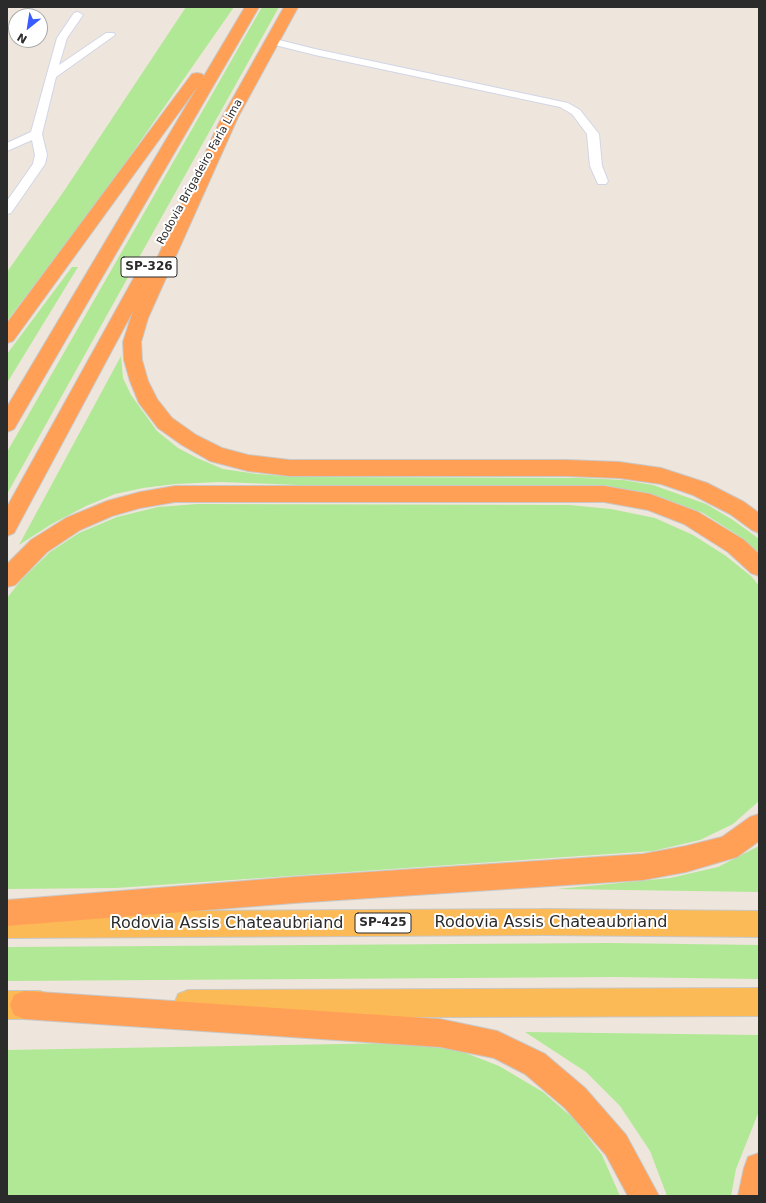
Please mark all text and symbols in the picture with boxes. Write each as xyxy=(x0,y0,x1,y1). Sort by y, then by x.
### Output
north arrow xyxy=(8,8,48,48)
text: N xyxy=(15,30,29,46)
street label: Rodovia Brigadeiro Faria Lima xyxy=(154,97,246,247)
road number: SP-326 xyxy=(121,257,177,277)
road number: SP-425 xyxy=(355,913,411,933)
street label: Rodovia Assis Chateaubriand xyxy=(435,913,667,933)
street label: Rodovia Assis Chateaubriand xyxy=(111,914,343,934)

